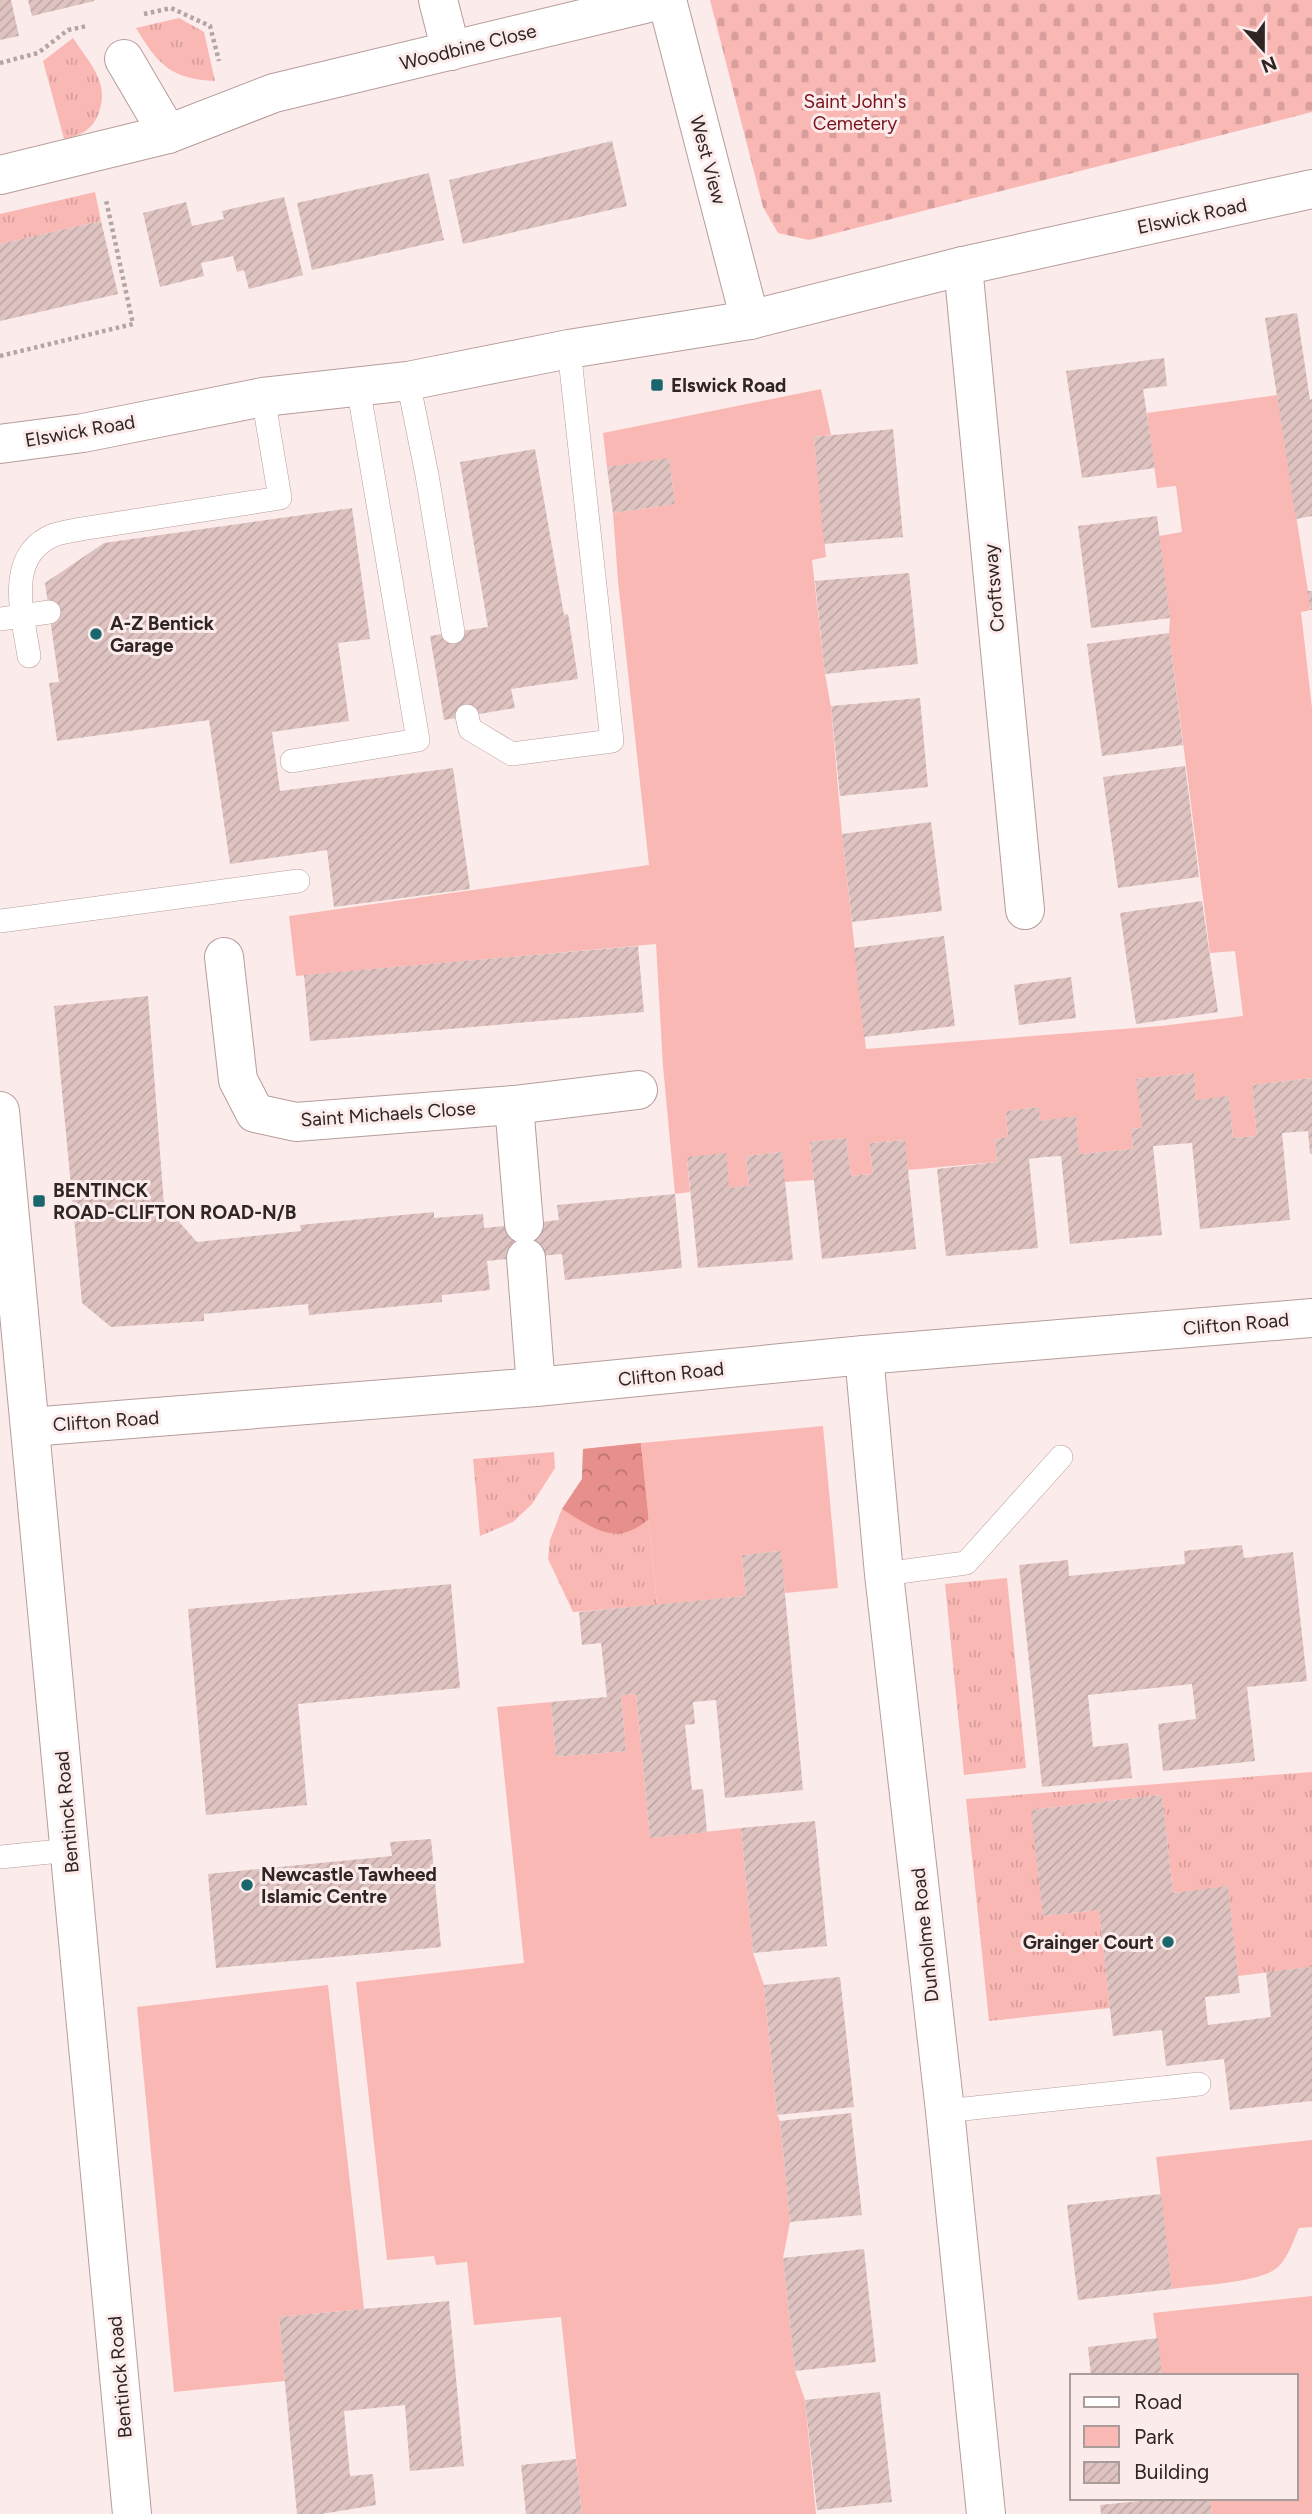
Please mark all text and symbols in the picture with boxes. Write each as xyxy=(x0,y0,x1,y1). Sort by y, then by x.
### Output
north arrow xyxy=(1228,14,1298,84)
street label: Woodbine Close xyxy=(397,19,539,75)
text: N xyxy=(1258,51,1280,78)
park label: Saint John's Cemetery xyxy=(804,90,907,135)
street label: West View xyxy=(685,113,731,207)
street label: Elswick Road xyxy=(1135,193,1249,239)
place label: Elswick Road xyxy=(671,374,786,397)
marker: Elswick Road xyxy=(649,377,665,393)
street label: Elswick Road xyxy=(23,410,137,452)
street label: Croftsway xyxy=(979,543,1009,633)
place label: A-Z Bentick Garage xyxy=(110,612,215,657)
marker: A-Z Bentick Garage xyxy=(88,626,104,642)
street label: Saint Michaels Close xyxy=(300,1096,476,1132)
place label: BENTINCK ROAD-CLIFTON ROAD-N/B xyxy=(53,1179,296,1224)
marker: BENTINCK ROAD-CLIFTON ROAD-N/B xyxy=(31,1193,47,1209)
street label: Clifton Road xyxy=(1182,1308,1290,1340)
street label: Clifton Road xyxy=(617,1357,725,1391)
street label: Clifton Road xyxy=(52,1406,160,1436)
street label: Bentinck Road xyxy=(50,1750,84,1874)
place label: Newcastle Tawheed Islamic Centre xyxy=(261,1863,437,1908)
street label: Dunholme Road xyxy=(907,1867,943,2003)
marker: Newcastle Tawheed Islamic Centre xyxy=(239,1877,255,1893)
place label: Grainger Court xyxy=(1023,1931,1154,1954)
marker: Grainger Court xyxy=(1160,1934,1176,1950)
street label: Bentinck Road xyxy=(103,2315,137,2439)
legend xyxy=(1070,2374,1298,2500)
text: Road xyxy=(1134,2389,1182,2414)
text: Park xyxy=(1134,2424,1175,2449)
text: Building xyxy=(1134,2459,1209,2484)

